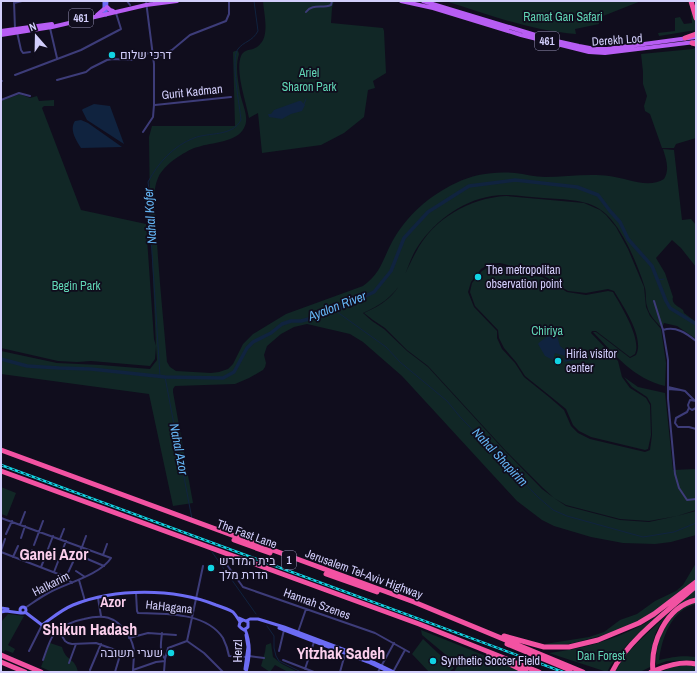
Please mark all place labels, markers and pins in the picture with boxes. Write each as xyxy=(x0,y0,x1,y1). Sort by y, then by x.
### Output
place label: דרכי שלום xyxy=(120,47,172,63)
marker: דרכי שלום xyxy=(107,50,117,60)
place label: The metropolitan observation point xyxy=(486,262,562,292)
marker: The metropolitan observation point xyxy=(473,272,483,282)
place label: Hiria visitor center xyxy=(566,346,618,376)
marker: Hiria visitor center xyxy=(553,356,563,366)
place label: בית המדרש הדרת מלך xyxy=(219,553,276,583)
marker: בית המדרש הדרת מלך xyxy=(206,563,216,573)
place label: שערי תשובה xyxy=(100,645,163,661)
marker: שערי תשובה xyxy=(166,648,176,658)
place label: Synthetic Soccer Field xyxy=(441,653,540,669)
marker: Synthetic Soccer Field xyxy=(428,656,438,666)

